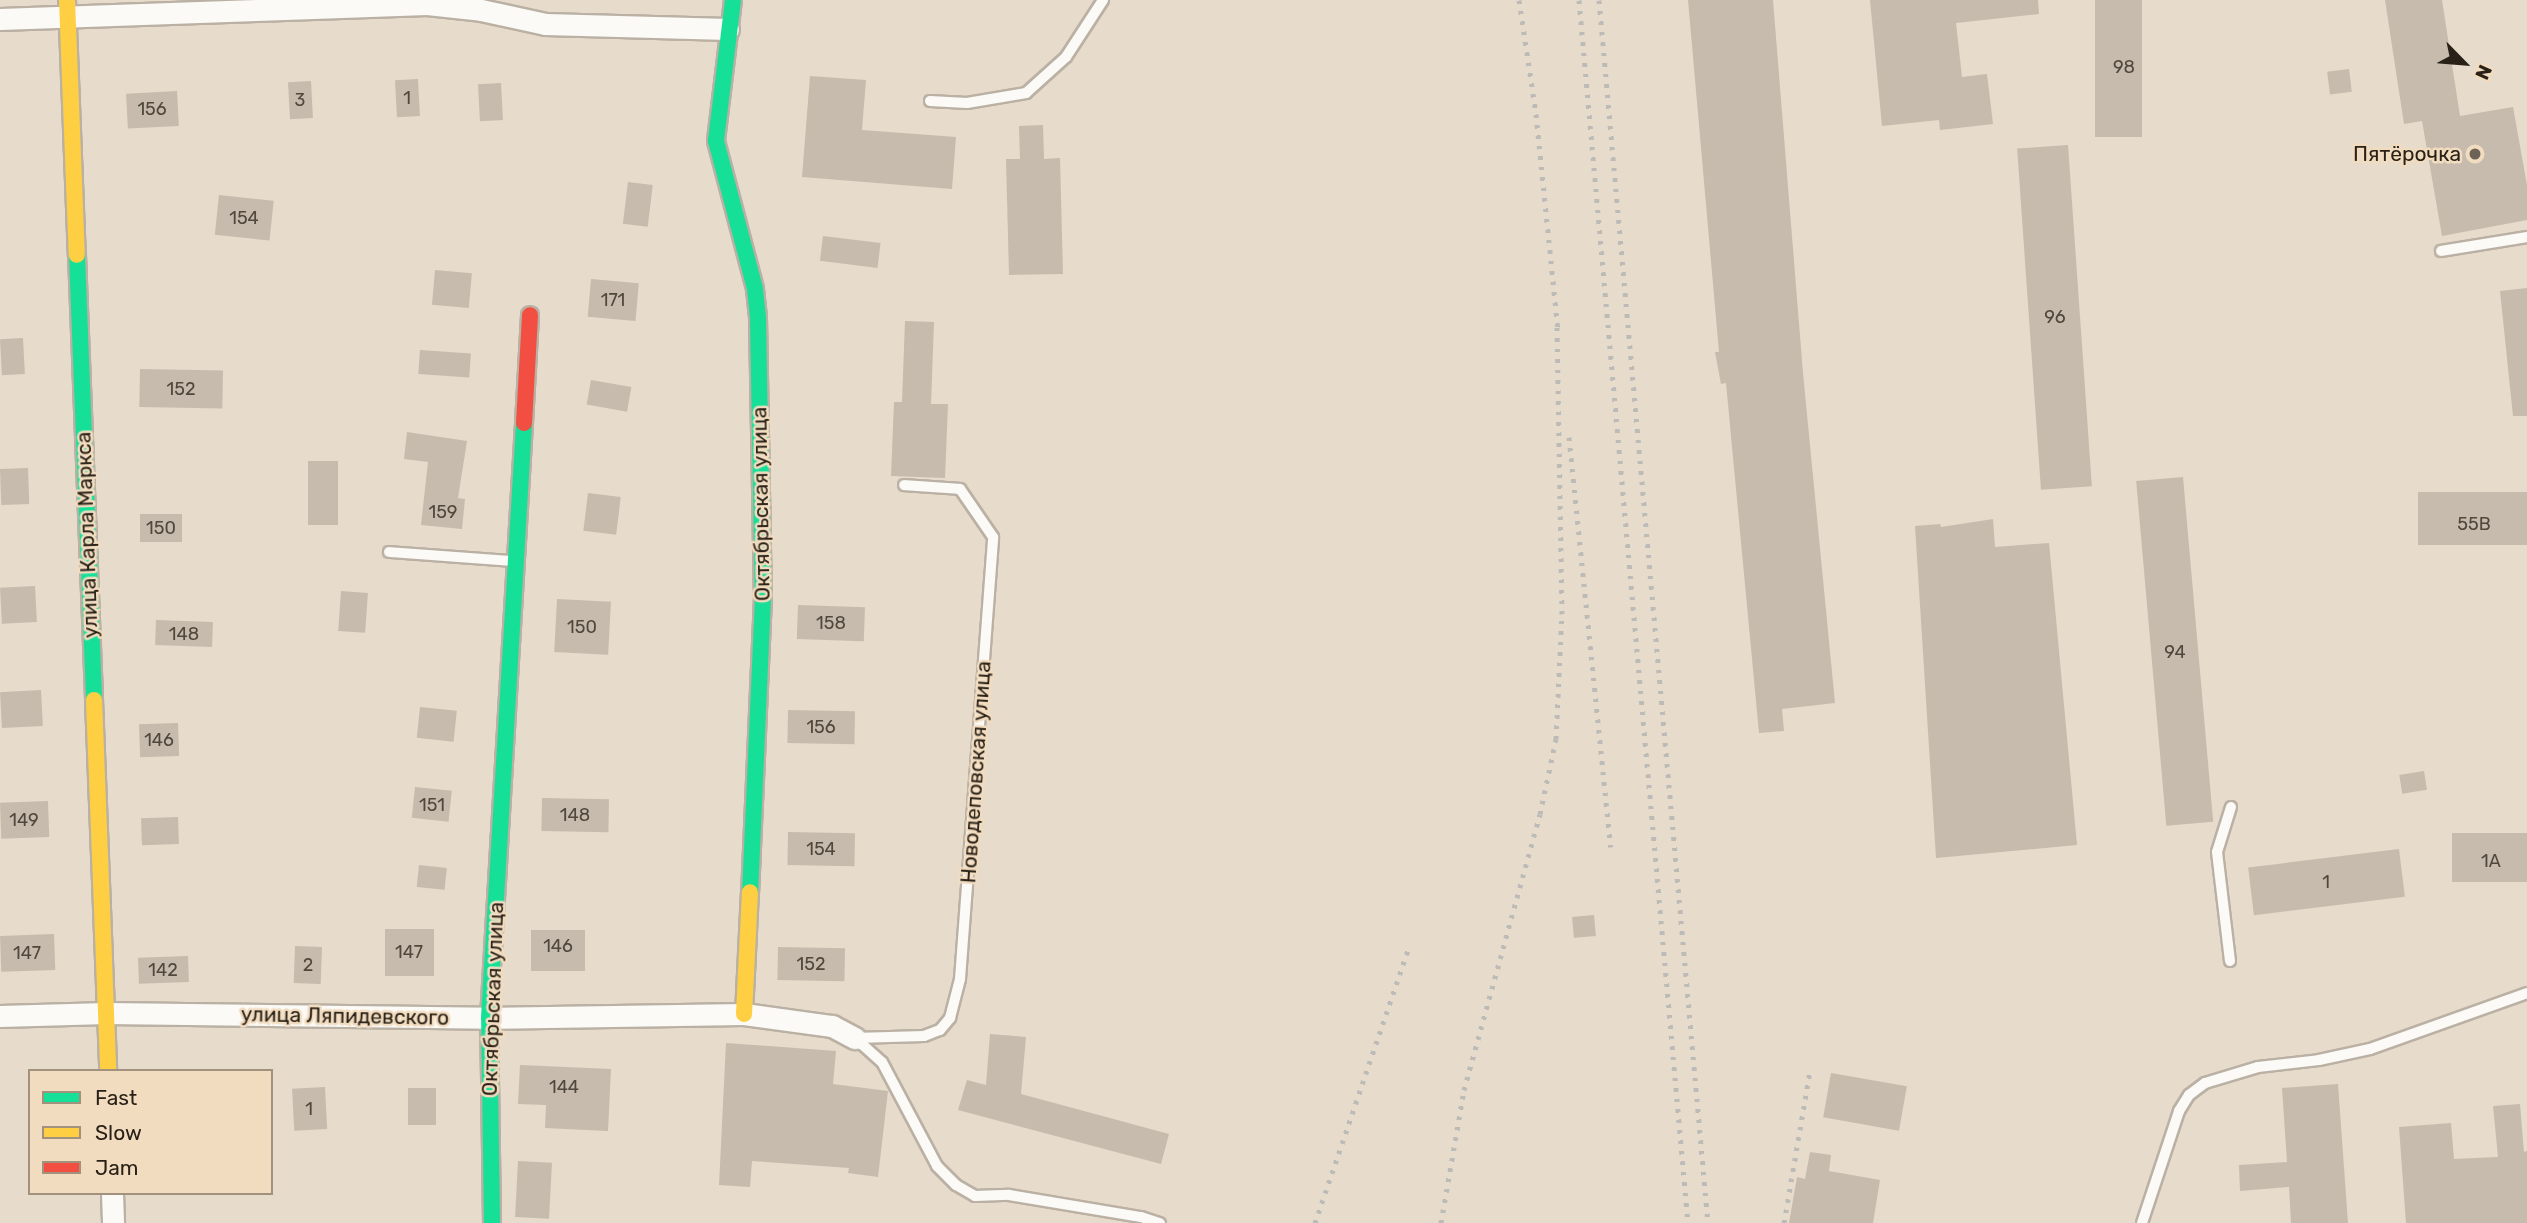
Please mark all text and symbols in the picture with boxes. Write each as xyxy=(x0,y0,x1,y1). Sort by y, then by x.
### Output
north arrow xyxy=(2429,28,2499,98)
house number: 98 xyxy=(2113,56,2135,78)
text: N xyxy=(2470,61,2497,83)
house number: 1 xyxy=(403,87,411,109)
house number: 3 xyxy=(295,89,305,111)
house number: 156 xyxy=(137,98,167,120)
place label: Пятёрочка xyxy=(2353,141,2461,167)
marker: Пятёрочка xyxy=(2467,146,2483,162)
house number: 154 xyxy=(229,207,259,229)
house number: 171 xyxy=(601,289,625,311)
house number: 96 xyxy=(2044,306,2066,328)
house number: 152 xyxy=(167,378,195,400)
street label: Октябрьская улица xyxy=(747,407,775,601)
street label: улица Карла Маркса xyxy=(71,431,103,639)
house number: 159 xyxy=(428,501,458,523)
house number: 55В xyxy=(2457,513,2491,535)
house number: 150 xyxy=(146,517,176,539)
house number: 158 xyxy=(816,612,846,634)
house number: 150 xyxy=(567,616,597,638)
house number: 148 xyxy=(169,623,199,645)
house number: 94 xyxy=(2164,641,2186,663)
street label: Новодеповская улица xyxy=(956,660,996,884)
house number: 156 xyxy=(806,716,836,738)
house number: 146 xyxy=(144,729,174,751)
house number: 151 xyxy=(419,794,445,816)
house number: 148 xyxy=(560,804,590,826)
house number: 149 xyxy=(9,809,39,831)
house number: 154 xyxy=(806,838,836,860)
house number: 1А xyxy=(2481,850,2501,872)
house number: 1 xyxy=(2322,871,2330,893)
street label: Октябрьская улица xyxy=(477,901,509,1097)
house number: 146 xyxy=(543,935,573,957)
house number: 147 xyxy=(395,941,423,963)
house number: 147 xyxy=(13,942,41,964)
house number: 152 xyxy=(797,953,825,975)
house number: 2 xyxy=(303,954,313,976)
house number: 142 xyxy=(148,959,178,981)
street label: улица Ляпидевского xyxy=(241,1002,449,1030)
legend xyxy=(28,1069,273,1195)
house number: 144 xyxy=(549,1076,579,1098)
text: Fast xyxy=(95,1085,137,1110)
house number: 1 xyxy=(305,1098,313,1120)
text: Slow xyxy=(95,1120,142,1145)
text: Jam xyxy=(95,1155,139,1180)

